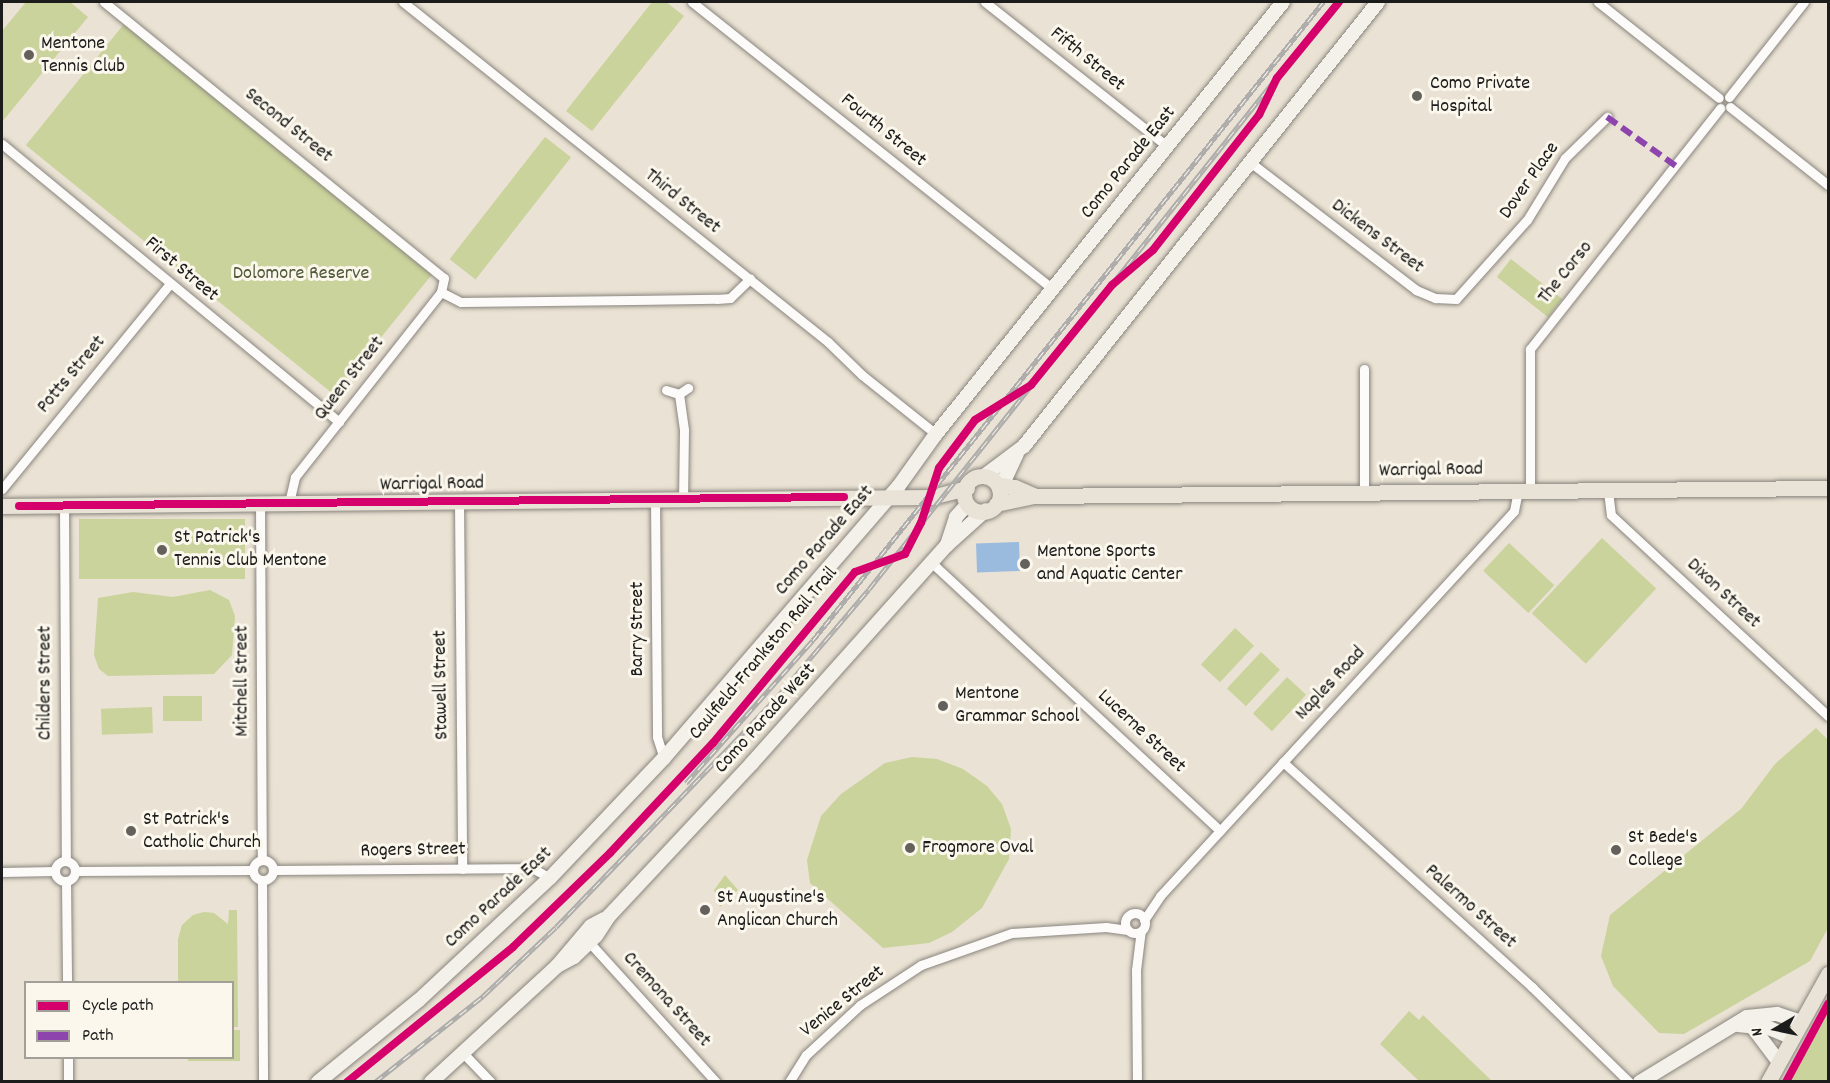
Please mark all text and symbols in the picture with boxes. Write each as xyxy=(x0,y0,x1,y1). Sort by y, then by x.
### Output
street label: Fifth Street xyxy=(1045,23,1129,97)
place label: Mentone Tennis Club xyxy=(41,32,125,79)
marker: Mentone Tennis Club xyxy=(22,48,36,62)
place label: Como Private Hospital xyxy=(1430,72,1530,119)
street label: Second Street xyxy=(239,83,337,169)
marker: Como Private Hospital xyxy=(1408,87,1426,105)
street label: Fourth Street xyxy=(835,89,931,173)
street label: Como Parade East xyxy=(1076,102,1182,224)
street label: Dover Place xyxy=(1495,138,1565,224)
street label: Third Street xyxy=(639,164,725,240)
street label: Dickens Street xyxy=(1326,194,1428,280)
street label: First Street xyxy=(139,232,223,308)
street label: The Corso xyxy=(1533,237,1599,309)
park label: Dolomore Reserve xyxy=(233,262,369,286)
street label: Potts Street xyxy=(32,331,112,419)
street label: Queen Street xyxy=(310,332,390,426)
street label: Warrigal Road xyxy=(1379,458,1483,484)
street label: Warrigal Road xyxy=(380,472,484,498)
street label: Como Parade East xyxy=(771,481,879,601)
place label: St Patrick's Tennis Club Mentone xyxy=(174,526,327,573)
place label: Mentone Sports and Aquatic Center xyxy=(1037,540,1183,587)
marker: St Patrick's Tennis Club Mentone xyxy=(155,543,169,557)
street label: Dixon Street xyxy=(1681,554,1765,634)
marker: Mentone Sports and Aquatic Center xyxy=(1018,557,1032,571)
street label: Caulfield-Frankston Rail Trail xyxy=(685,563,843,745)
street label: Barry Street xyxy=(626,582,650,676)
street label: Mitchell Street xyxy=(231,625,255,737)
street label: Childers Street xyxy=(34,626,58,740)
street label: Stawell Street xyxy=(429,630,455,740)
street label: Naples Road xyxy=(1291,642,1371,726)
street label: Como Parade West xyxy=(710,659,822,779)
place label: Mentone Grammar School xyxy=(955,682,1079,729)
street label: Lucerne Street xyxy=(1092,685,1190,779)
marker: Mentone Grammar School xyxy=(936,699,950,713)
place label: St Patrick's Catholic Church xyxy=(143,808,261,855)
marker: St Patrick's Catholic Church xyxy=(124,824,138,838)
place label: St Bede's College xyxy=(1628,826,1698,873)
place label: Frogmore Oval xyxy=(922,836,1033,860)
street label: Rogers Street xyxy=(360,838,466,864)
marker: Frogmore Oval xyxy=(903,841,917,855)
street label: Como Parade East xyxy=(440,842,558,954)
marker: St Bede's College xyxy=(1609,843,1623,857)
street label: Palermo Street xyxy=(1419,860,1521,954)
place label: St Augustine's Anglican Church xyxy=(717,886,838,933)
marker: St Augustine's Anglican Church xyxy=(698,903,712,917)
street label: Cremona Street xyxy=(617,947,715,1053)
street label: Venice Street xyxy=(796,961,890,1043)
legend xyxy=(24,981,234,1059)
text: Cycle path xyxy=(82,994,153,1019)
north arrow xyxy=(1746,999,1806,1059)
text: Path xyxy=(82,1024,114,1049)
text: N xyxy=(1746,1026,1770,1038)

